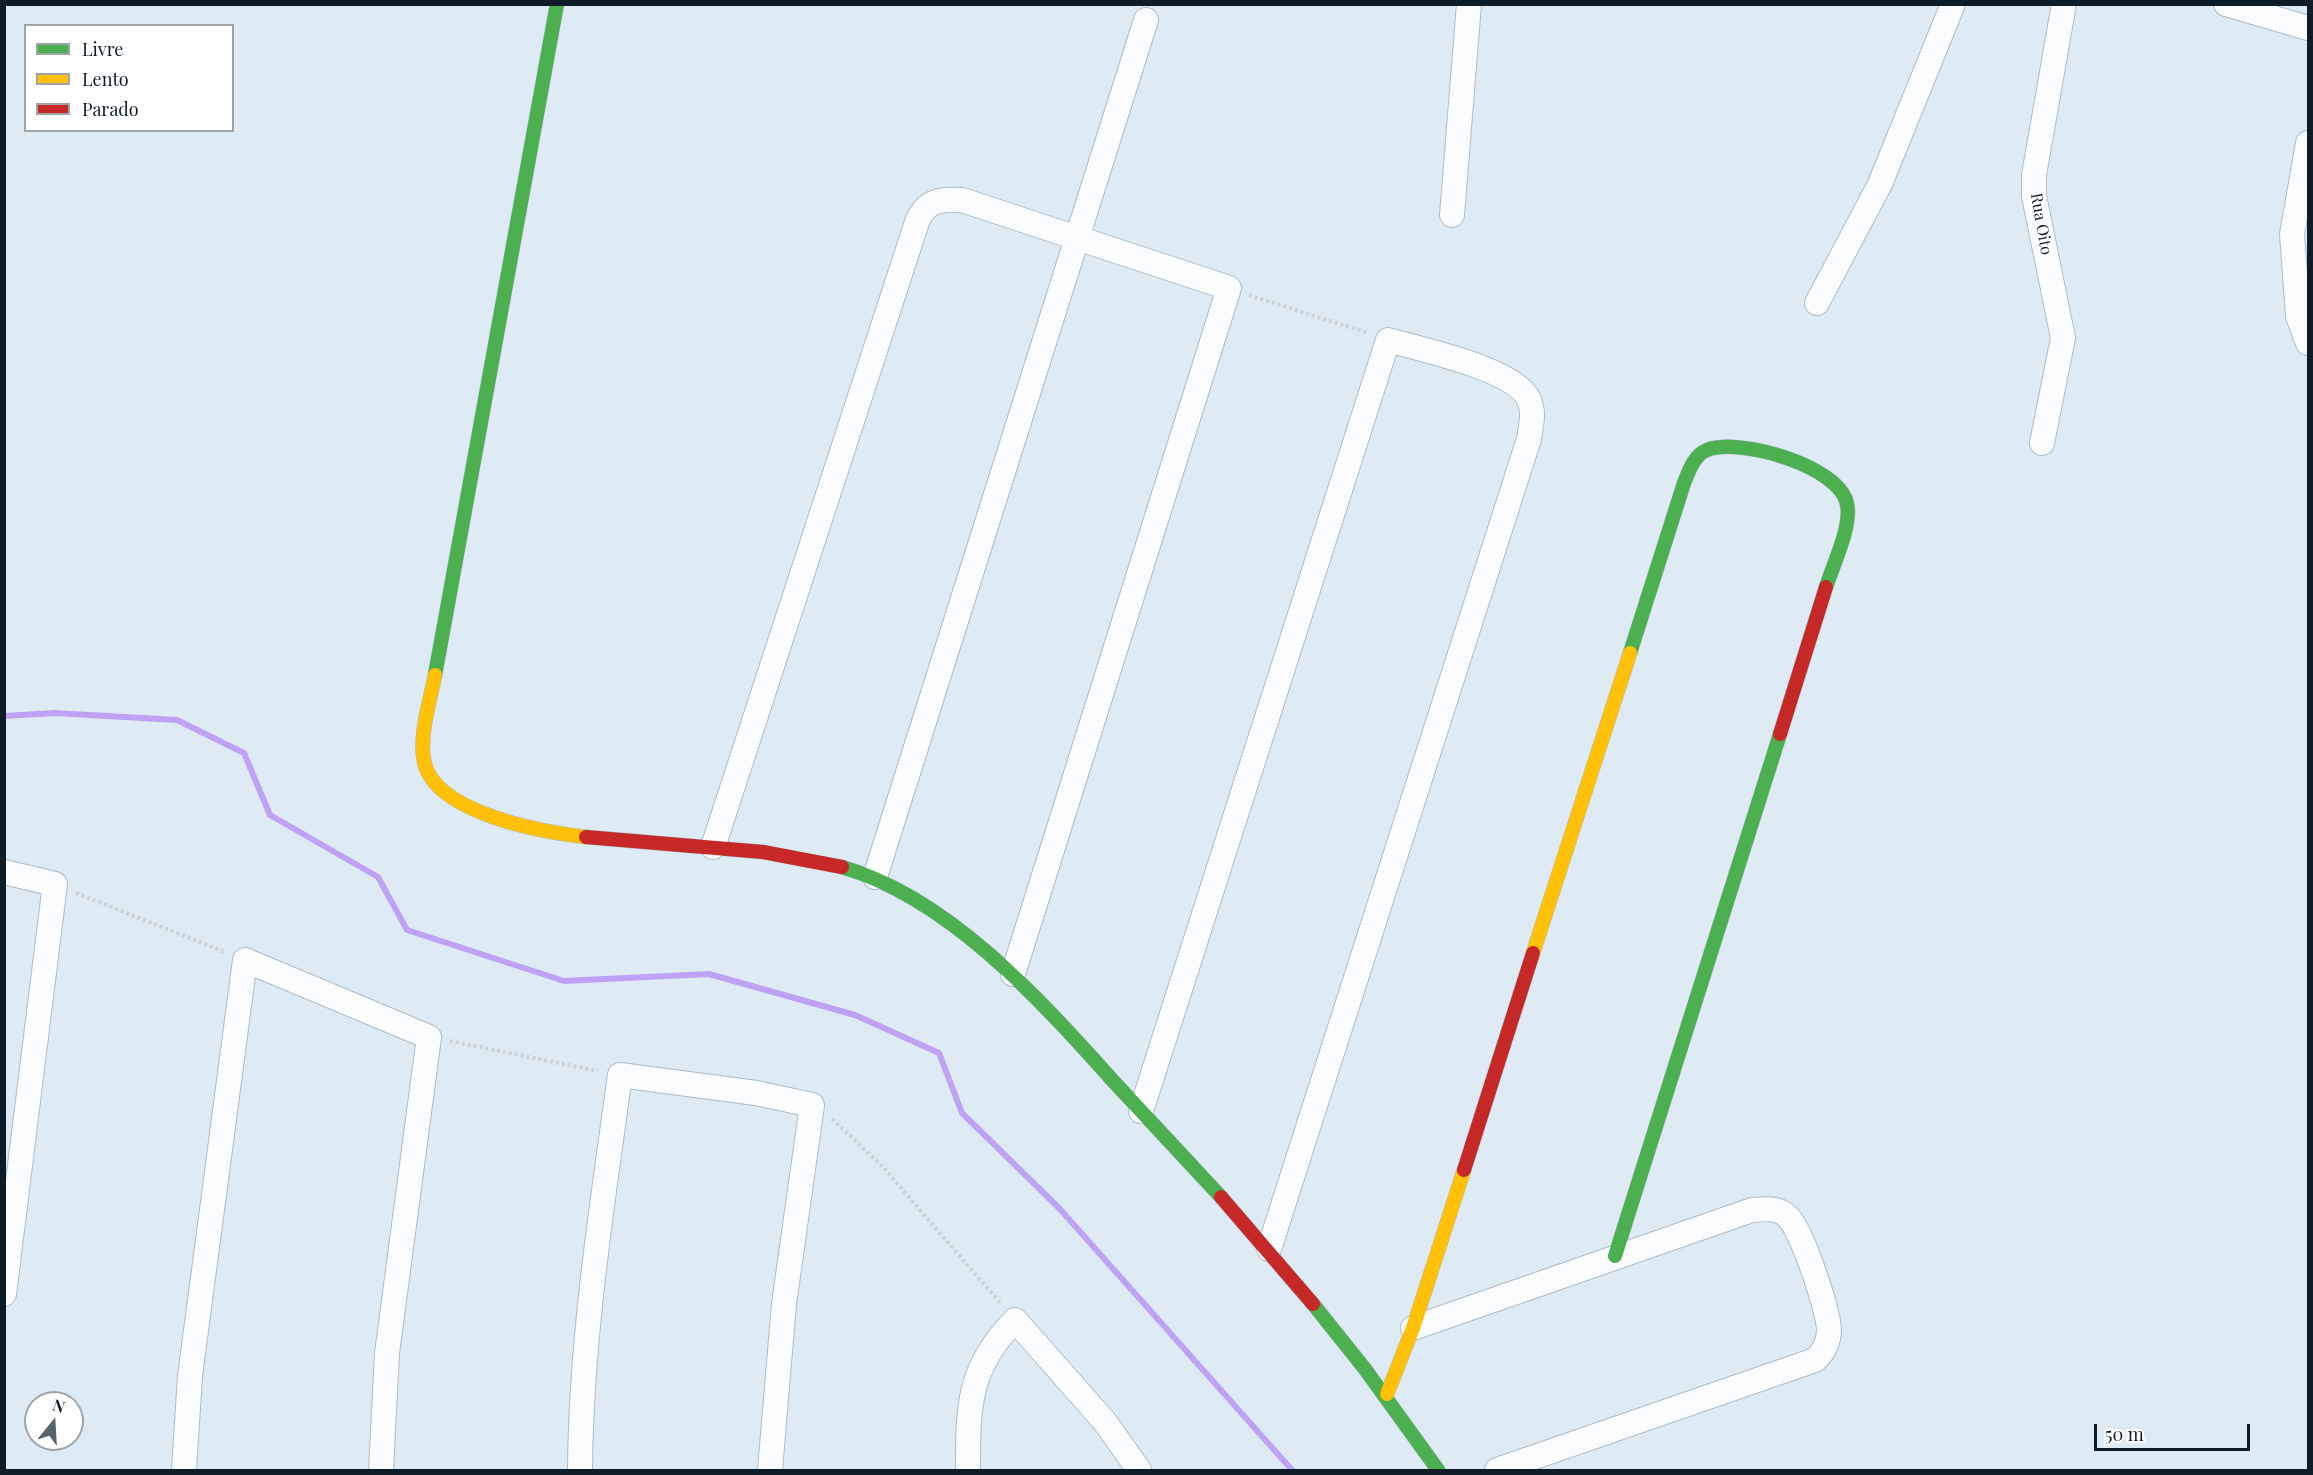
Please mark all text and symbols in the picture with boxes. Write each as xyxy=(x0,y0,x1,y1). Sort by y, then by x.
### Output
legend xyxy=(24,24,234,132)
text: Livre xyxy=(82,37,123,61)
text: Lento xyxy=(82,67,129,91)
text: Parado xyxy=(82,97,139,121)
street label: Rua Oito xyxy=(2026,192,2056,256)
north arrow xyxy=(24,1391,84,1451)
text: N xyxy=(50,1394,68,1417)
scale bar xyxy=(2097,1412,2253,1450)
text: 50 m xyxy=(2105,1422,2144,1446)

